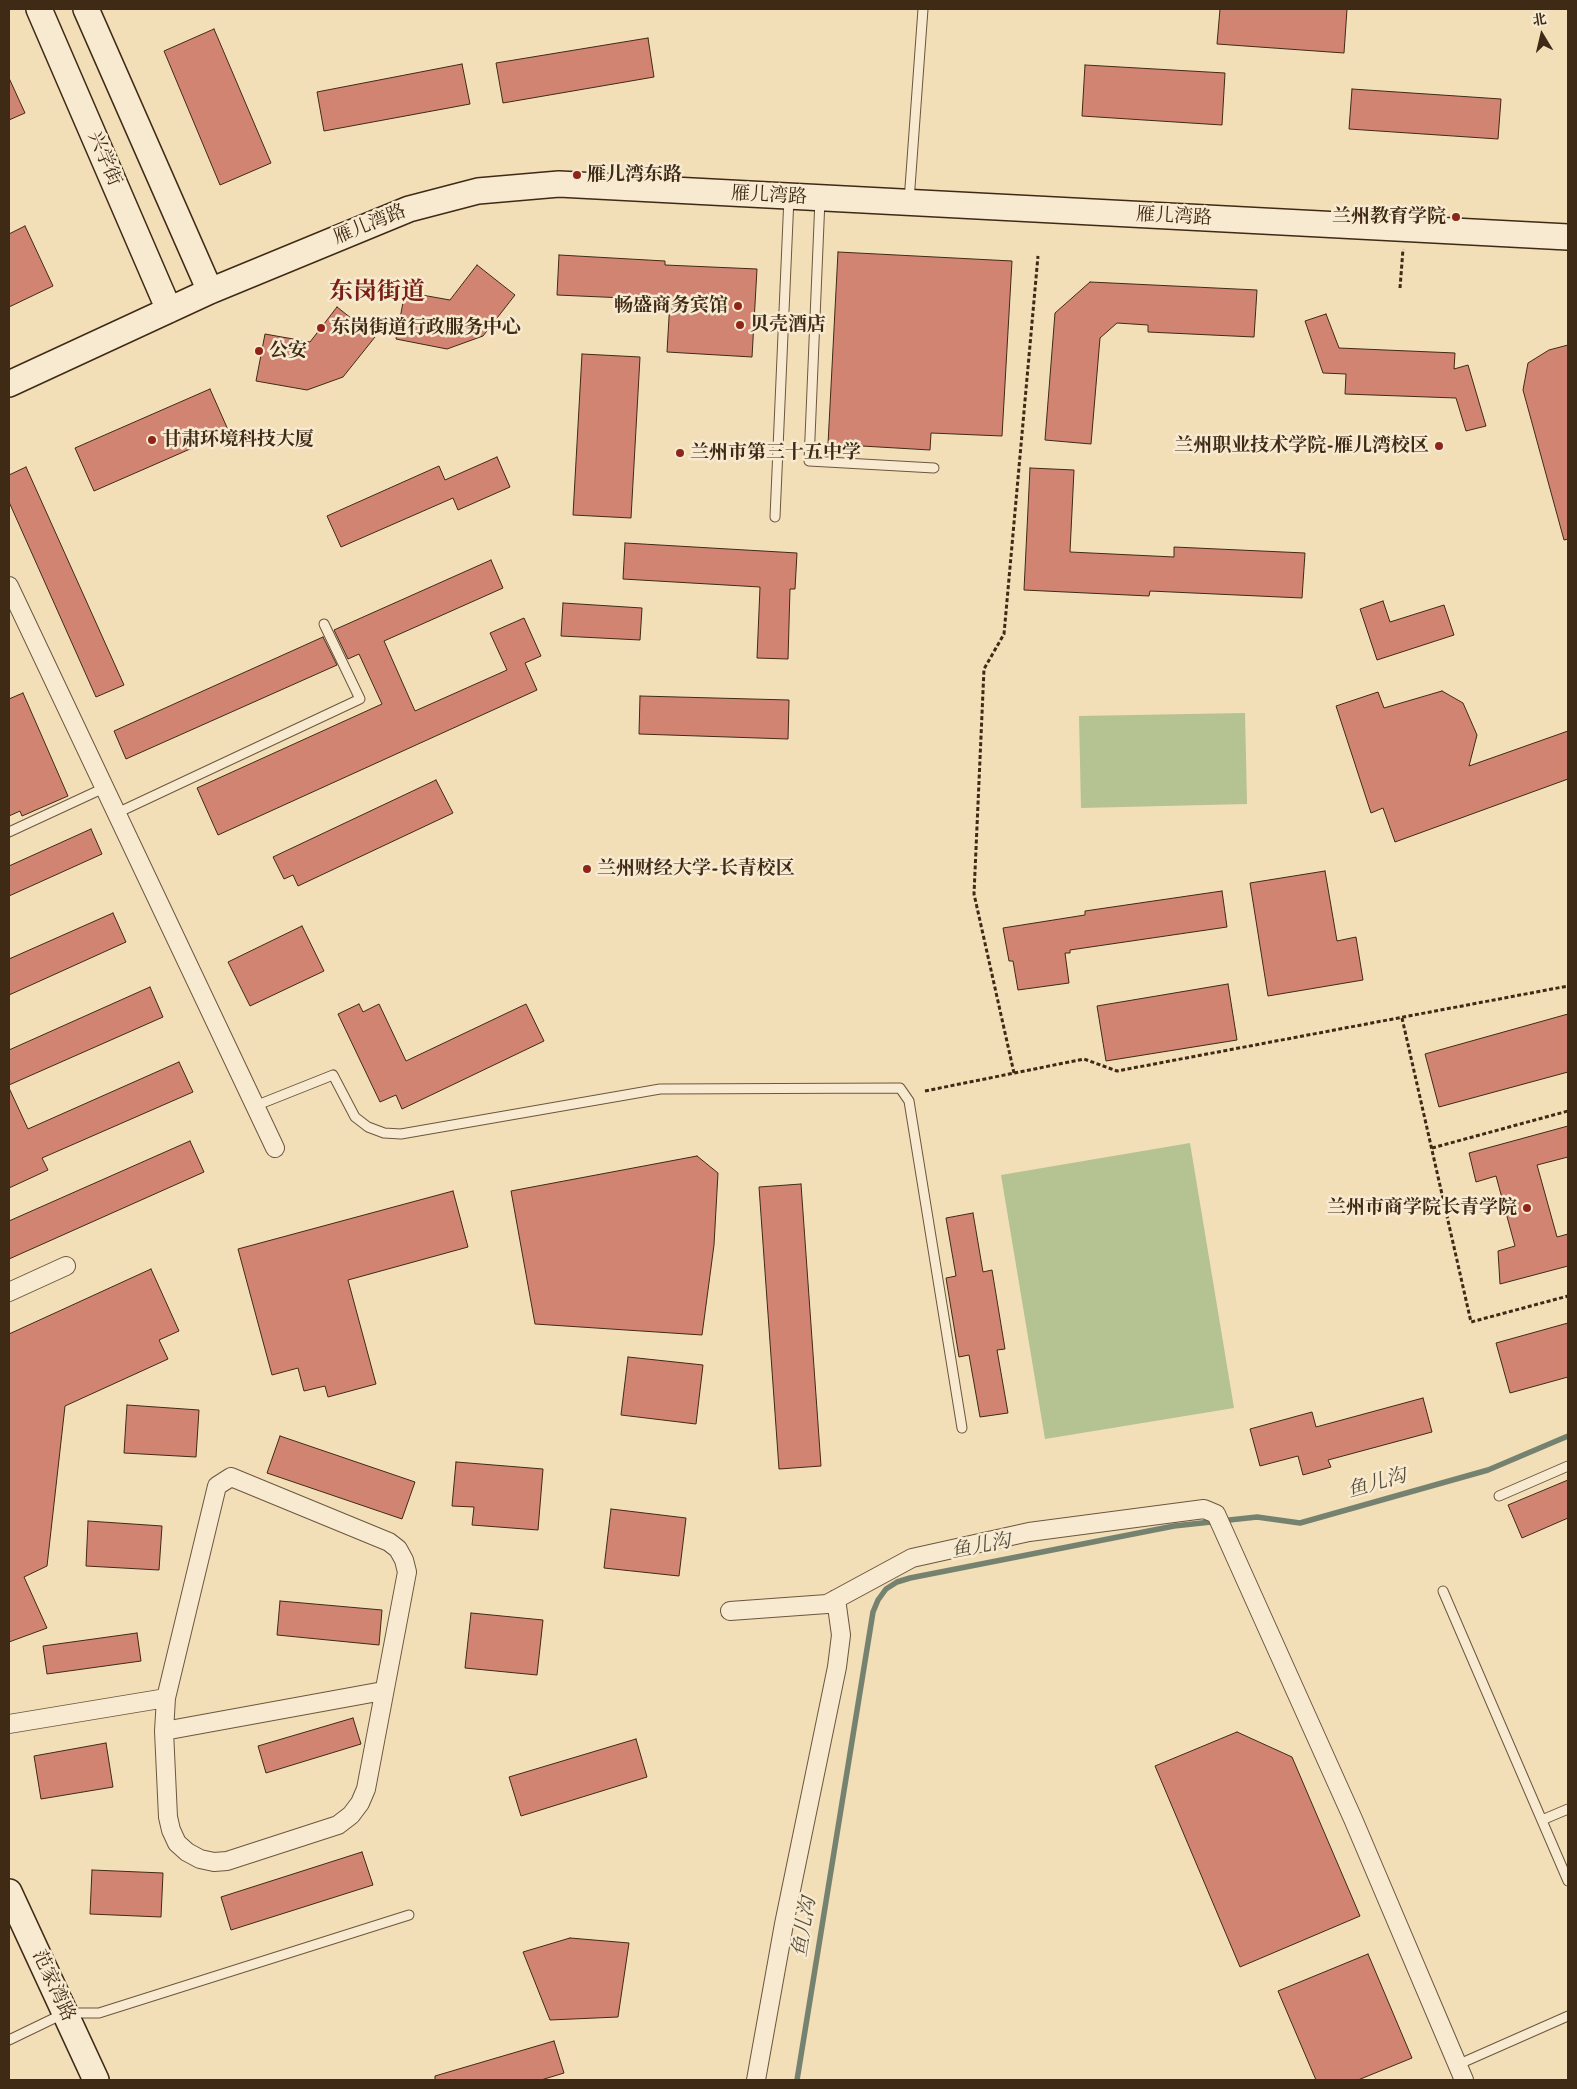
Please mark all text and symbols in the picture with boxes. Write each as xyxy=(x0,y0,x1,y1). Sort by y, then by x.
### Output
north arrow xyxy=(1517,10,1567,60)
text: 北 xyxy=(1531,10,1548,29)
street label: 兴学街 xyxy=(82,128,126,190)
place label: 雁儿湾东路 xyxy=(587,164,682,186)
marker: 雁儿湾东路 xyxy=(571,169,583,181)
street label: 雁儿湾路 xyxy=(730,183,808,209)
street label: 雁儿湾路 xyxy=(330,200,410,250)
street label: 雁儿湾路 xyxy=(1135,204,1213,230)
place label: 兰州教育学院 xyxy=(1332,206,1446,228)
marker: 兰州教育学院 xyxy=(1450,211,1462,223)
district label: 东岗街道 xyxy=(329,279,425,307)
place label: 畅盛商务宾馆 xyxy=(614,295,728,317)
marker: 畅盛商务宾馆 xyxy=(732,300,744,312)
place label: 贝壳酒店 xyxy=(750,314,826,336)
place label: 东岗街道行政服务中心 xyxy=(331,317,521,339)
marker: 贝壳酒店 xyxy=(734,319,746,331)
marker: 东岗街道行政服务中心 xyxy=(315,322,327,334)
place label: 公安 xyxy=(269,340,307,362)
marker: 公安 xyxy=(253,345,265,357)
place label: 甘肃环境科技大厦 xyxy=(162,429,314,451)
marker: 甘肃环境科技大厦 xyxy=(146,434,158,446)
place label: 兰州职业技术学院-雁儿湾校区 xyxy=(1174,435,1429,457)
marker: 兰州职业技术学院-雁儿湾校区 xyxy=(1433,440,1445,452)
place label: 兰州市第三十五中学 xyxy=(690,442,861,464)
marker: 兰州市第三十五中学 xyxy=(674,447,686,459)
place label: 兰州财经大学-长青校区 xyxy=(597,858,795,880)
marker: 兰州财经大学-长青校区 xyxy=(581,863,593,875)
place label: 兰州市商学院长青学院 xyxy=(1327,1197,1517,1219)
marker: 兰州市商学院长青学院 xyxy=(1521,1202,1533,1214)
water label: 鱼儿沟 xyxy=(1345,1464,1409,1504)
water label: 鱼儿沟 xyxy=(949,1529,1013,1565)
water label: 鱼儿沟 xyxy=(788,1895,822,1959)
street label: 范家湾路 xyxy=(27,1947,79,2025)

